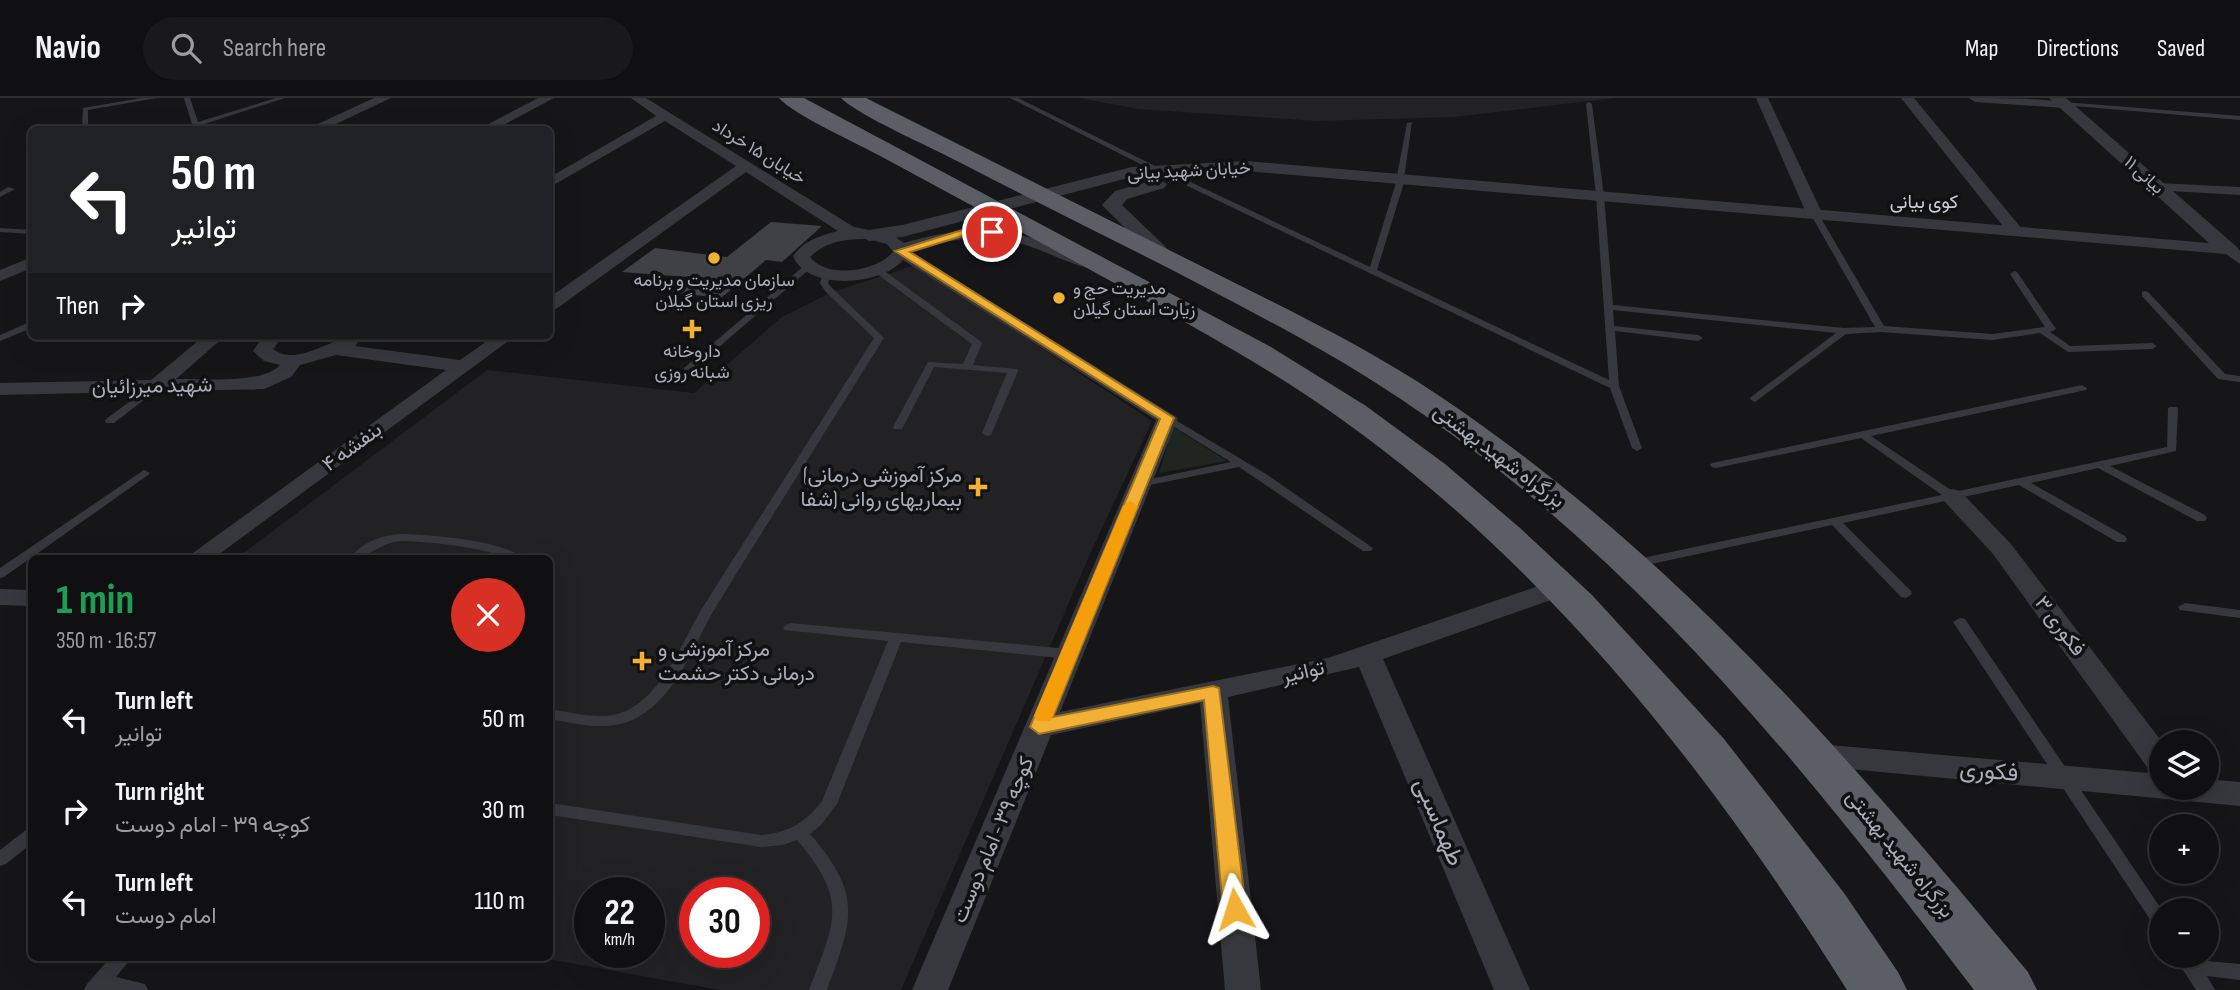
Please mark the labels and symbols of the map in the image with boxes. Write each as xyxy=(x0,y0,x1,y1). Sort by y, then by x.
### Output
street label: خیابان ۱۵ خرداد xyxy=(708,115,810,189)
street label: بیانی ۱۱ xyxy=(2120,152,2168,198)
street label: خیابان شهید بیانی xyxy=(1127,157,1251,185)
district label: کوی بیانی xyxy=(1890,191,1958,214)
pin xyxy=(962,202,1022,262)
marker: سازمان مدیریت و برنامه ریزی استان گیلان xyxy=(706,250,722,266)
place label: سازمان مدیریت و برنامه ریزی استان گیلان xyxy=(633,270,795,312)
place label: مدیریت حج و زیارت استان گیلان xyxy=(1073,278,1195,320)
marker: مدیریت حج و زیارت استان گیلان xyxy=(1051,290,1067,306)
marker: داروخانه شبانه روزی xyxy=(684,321,700,337)
place label: داروخانه شبانه روزی xyxy=(654,341,730,383)
street label: شهید میرزائیان xyxy=(91,372,213,400)
street label: بزرگراه شهید بهشتی xyxy=(1428,399,1570,513)
street label: بنفشه ۴ xyxy=(317,417,387,477)
place label: (مرکز آموزشی درمانی بیماریهای روانی (شفا xyxy=(801,463,962,512)
marker: (مرکز آموزشی درمانی بیماریهای روانی (شفا xyxy=(968,477,988,497)
street label: فکوری ۳ xyxy=(2029,591,2091,661)
place label: مرکز آموزشی و ‌درمانی دکتر حشمت xyxy=(658,637,815,686)
marker: مرکز آموزشی و ‌درمانی دکتر حشمت xyxy=(632,651,652,671)
street label: توانیر xyxy=(1278,655,1327,689)
street label: کوچه ۳۹ - امام دوست xyxy=(947,753,1040,927)
street label: فکوری xyxy=(1958,754,2020,788)
street label: طهماسبی xyxy=(1408,774,1470,870)
street label: بزرگراه شهید بهشتی xyxy=(1841,785,1959,923)
position arrow xyxy=(1198,872,1272,946)
speed limit sign: 30 xyxy=(679,877,770,968)

